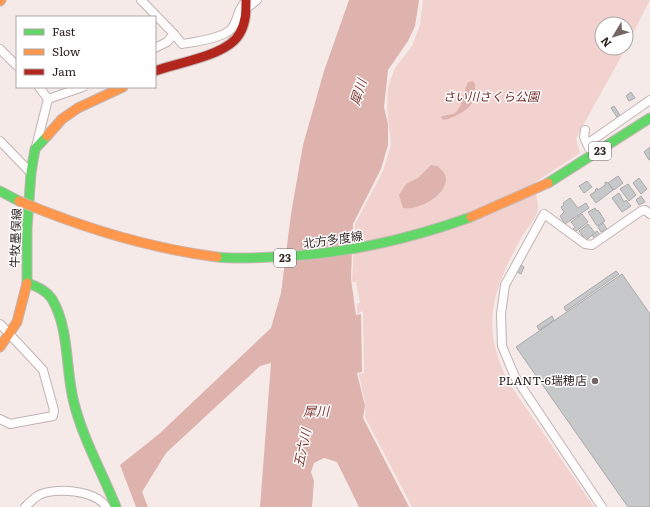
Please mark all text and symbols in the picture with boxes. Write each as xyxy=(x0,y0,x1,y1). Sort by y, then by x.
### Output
legend xyxy=(16,16,156,88)
north arrow xyxy=(594,16,634,56)
text: Fast xyxy=(52,22,76,40)
text: N xyxy=(596,34,614,51)
text: Slow xyxy=(52,42,81,60)
text: Jam xyxy=(52,62,77,80)
water label: 犀川 xyxy=(344,75,371,107)
park label: さい川さくら公園 xyxy=(443,87,541,105)
road number: 23 xyxy=(589,142,611,160)
street label: 牛牧墨俣線 xyxy=(5,208,25,268)
street label: 北方多度線 xyxy=(302,226,364,252)
road number: 23 xyxy=(274,249,296,267)
place label: PLANT-6瑞穂店 xyxy=(499,371,587,389)
marker: PLANT-6瑞穂店 xyxy=(590,376,600,386)
water label: 犀川 xyxy=(303,401,331,420)
water label: 五六川 xyxy=(288,425,315,469)

